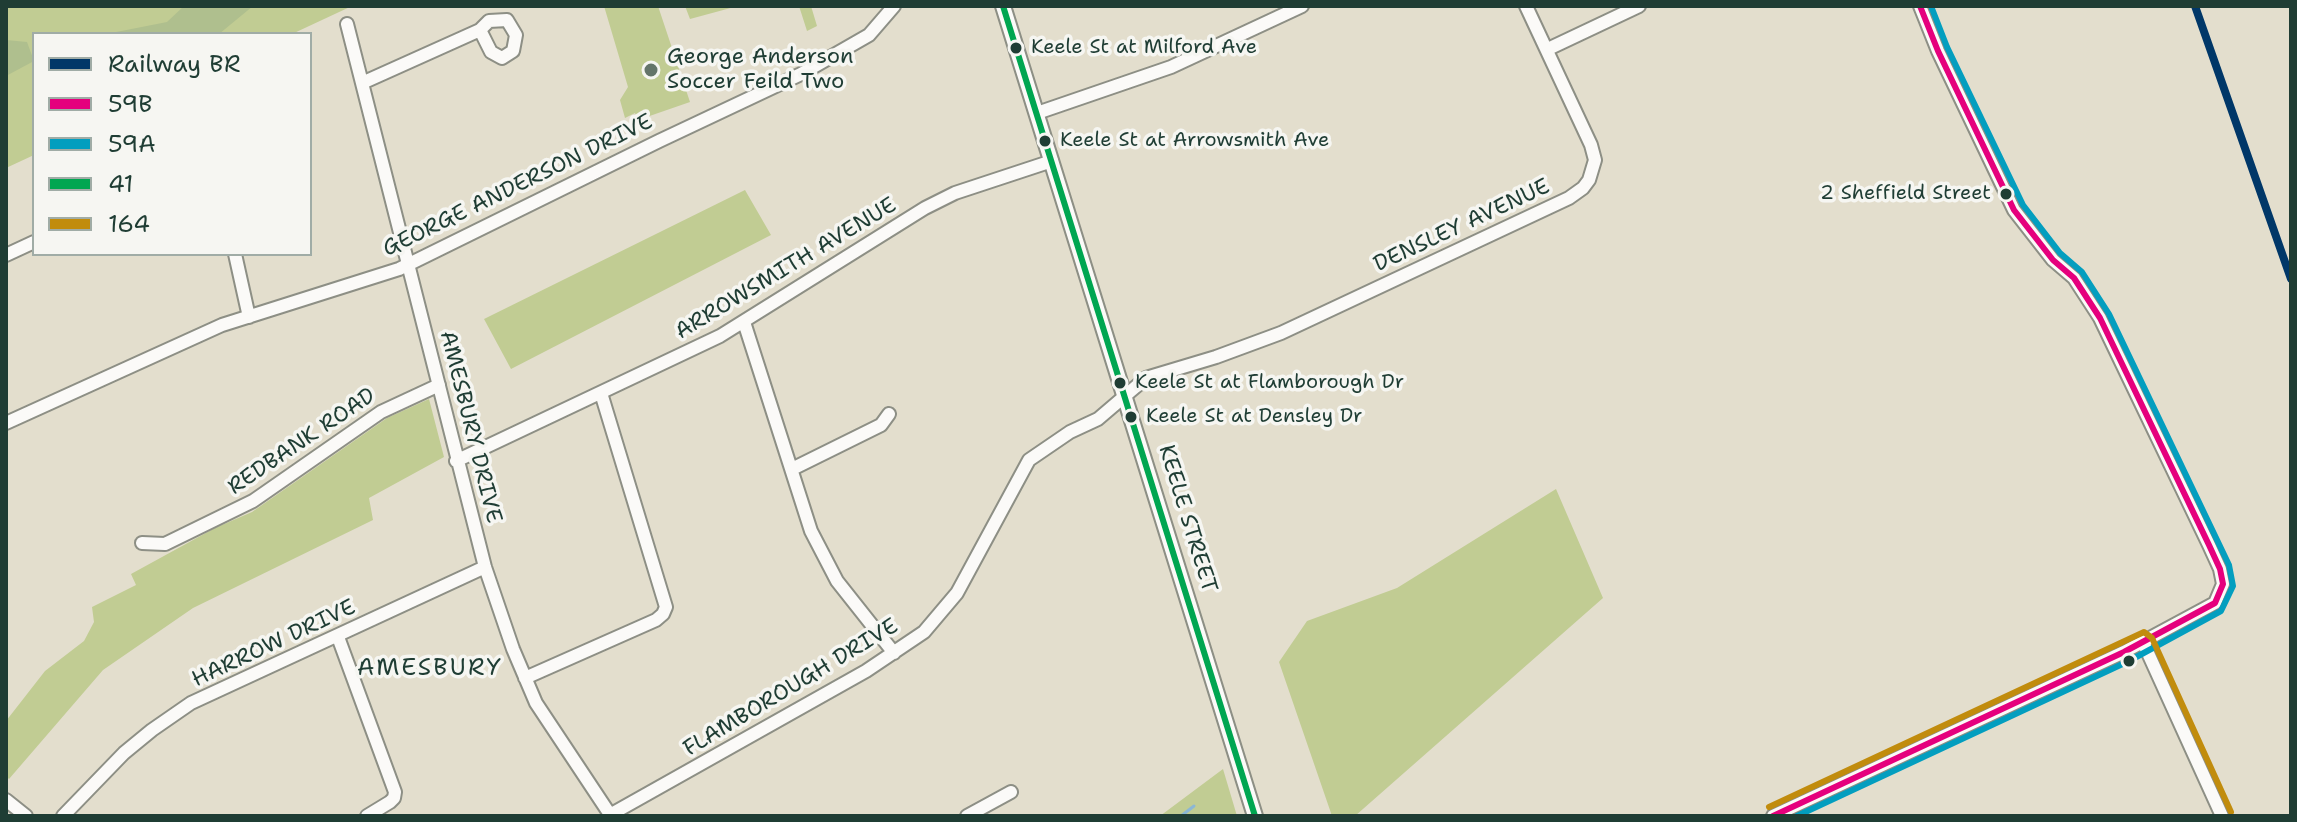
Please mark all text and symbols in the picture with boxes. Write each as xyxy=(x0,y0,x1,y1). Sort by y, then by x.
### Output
legend xyxy=(32,32,312,256)
place label: Keele St at Milford Ave xyxy=(1031,36,1257,60)
marker: Keele St at Milford Ave xyxy=(1008,40,1024,56)
place label: George Anderson Soccer Feild Two xyxy=(667,44,853,96)
text: Railway BR xyxy=(108,48,241,80)
marker: George Anderson Soccer Feild Two xyxy=(642,61,660,79)
text: 59B xyxy=(108,88,153,120)
street label: GEORGE ANDERSON DRIVE xyxy=(379,109,657,263)
text: 59A xyxy=(108,128,156,160)
place label: Keele St at Arrowsmith Ave xyxy=(1060,129,1329,153)
marker: Keele St at Arrowsmith Ave xyxy=(1037,133,1053,149)
text: 41 xyxy=(108,168,134,200)
street label: DENSLEY AVENUE xyxy=(1370,174,1554,278)
place label: 2 Sheffield Street xyxy=(1820,182,1991,206)
marker: 2 Sheffield Street xyxy=(1998,186,2014,202)
street label: ARROWSMITH AVENUE xyxy=(671,192,901,346)
text: 164 xyxy=(108,208,150,240)
street label: AMESBURY DRIVE xyxy=(433,328,507,526)
place label: Keele St at Flamborough Dr xyxy=(1135,371,1404,395)
marker: Keele St at Flamborough Dr xyxy=(1112,375,1128,391)
street label: REDBANK ROAD xyxy=(223,383,381,501)
place label: Keele St at Densley Dr xyxy=(1146,405,1362,429)
marker: Keele St at Densley Dr xyxy=(1123,409,1139,425)
street label: KEELE STREET xyxy=(1152,442,1222,596)
street label: HARROW DRIVE xyxy=(188,595,360,693)
street label: FLAMBOROUGH DRIVE xyxy=(679,613,903,763)
unlabelled marker xyxy=(2121,653,2137,669)
district label: AMESBURY xyxy=(357,655,503,683)

